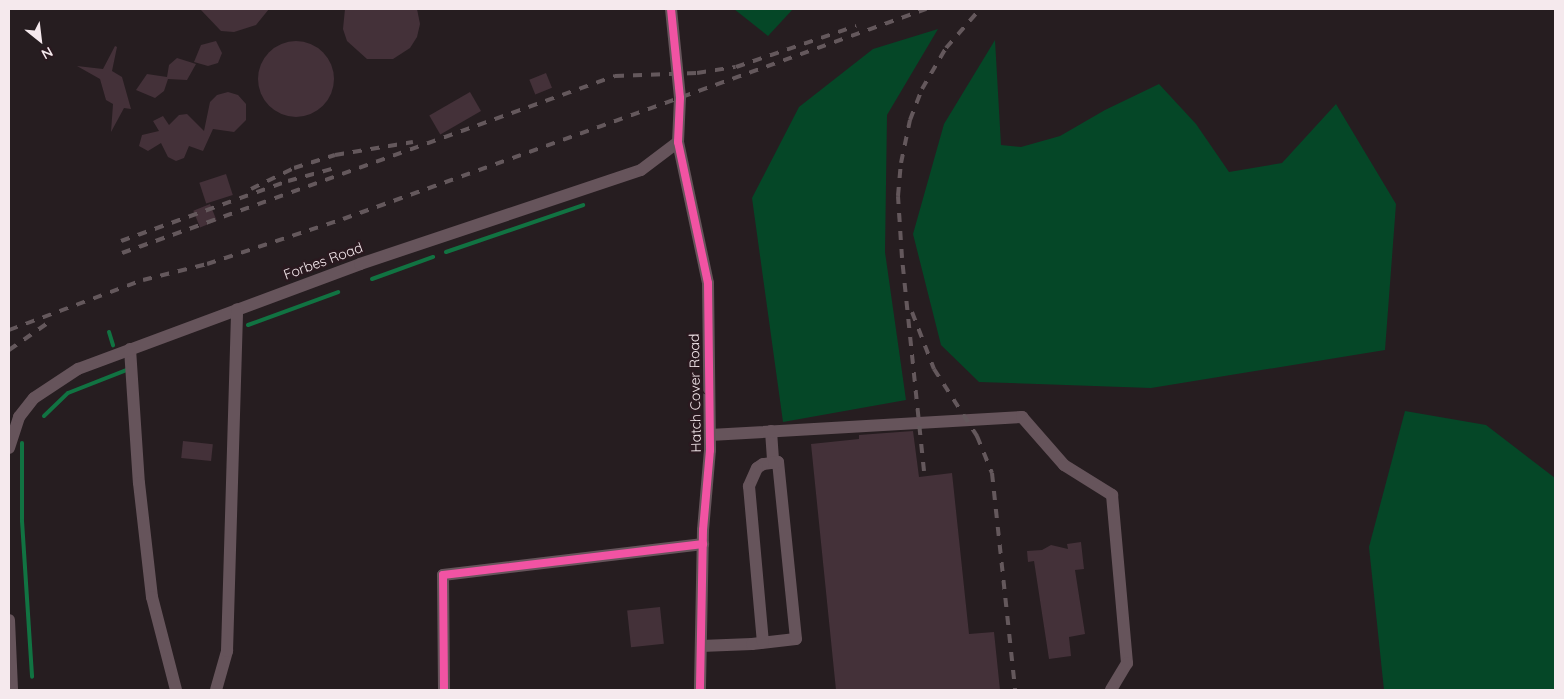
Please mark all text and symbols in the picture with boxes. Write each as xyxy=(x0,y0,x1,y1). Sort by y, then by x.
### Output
north arrow xyxy=(15,15,65,65)
text: N xyxy=(38,43,56,63)
street label: Forbes Road xyxy=(281,239,365,283)
street label: Hatch Cover Road xyxy=(686,333,704,453)

